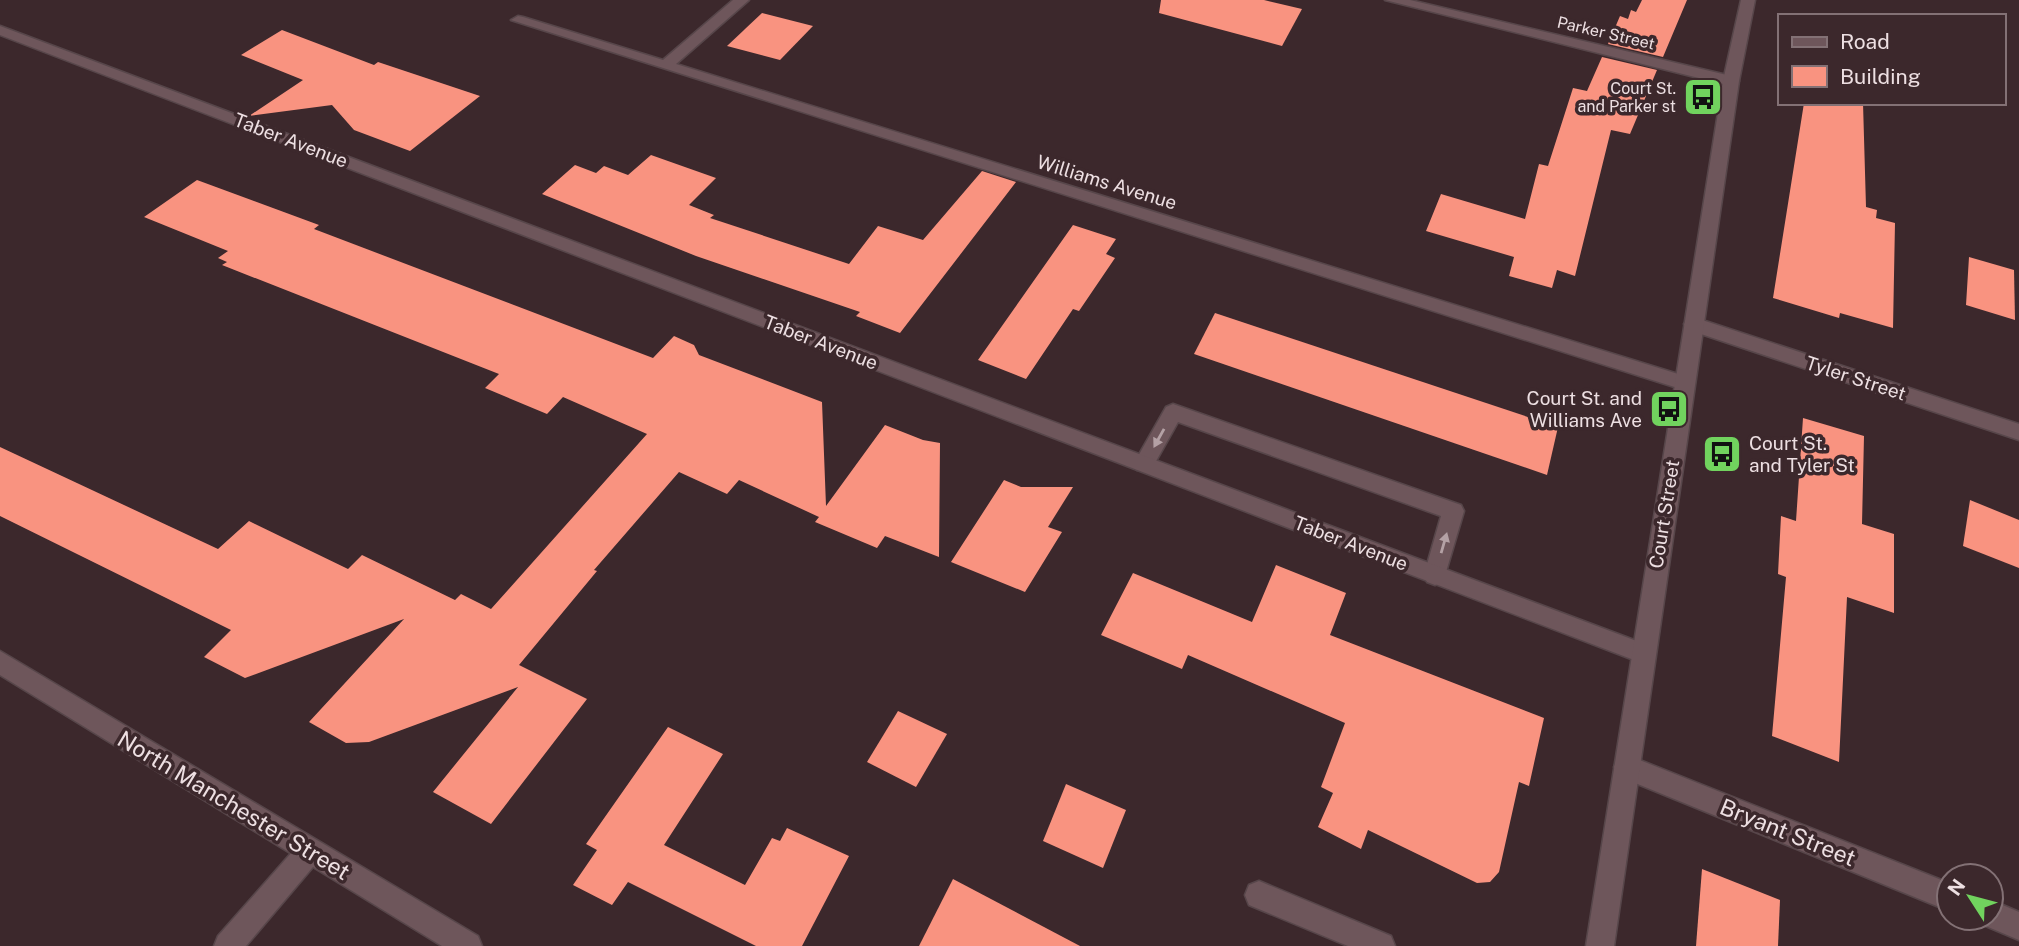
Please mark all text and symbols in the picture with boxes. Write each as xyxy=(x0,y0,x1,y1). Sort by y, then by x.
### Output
street label: Parker Street xyxy=(1555,13,1657,53)
legend xyxy=(1778,14,2005,105)
text: Road xyxy=(1840,29,1890,54)
text: Building xyxy=(1840,64,1921,89)
bus stop icon: Court St. and Parker st xyxy=(1682,76,1724,118)
place label: Court St. and Parker st xyxy=(1577,79,1676,116)
street label: Taber Avenue xyxy=(231,108,351,172)
street label: Williams Avenue xyxy=(1034,150,1180,214)
street label: Taber Avenue xyxy=(761,310,881,374)
street label: Tyler Street xyxy=(1803,351,1909,405)
place label: Court St. and Williams Ave xyxy=(1527,387,1642,431)
bus stop icon: Court St. and Williams Ave xyxy=(1648,388,1690,430)
one-way arrow xyxy=(1153,428,1165,448)
place label: Court St. and Tyler St xyxy=(1749,432,1855,476)
bus stop icon: Court St. and Tyler St xyxy=(1701,433,1743,475)
street label: Court Street xyxy=(1645,458,1683,570)
street label: Taber Avenue xyxy=(1291,511,1411,575)
one-way arrow xyxy=(1439,532,1449,553)
street label: North Manchester Street xyxy=(113,725,355,885)
street label: Bryant Street xyxy=(1716,793,1860,871)
north arrow xyxy=(1935,862,2005,932)
text: N xyxy=(1943,875,1970,899)

